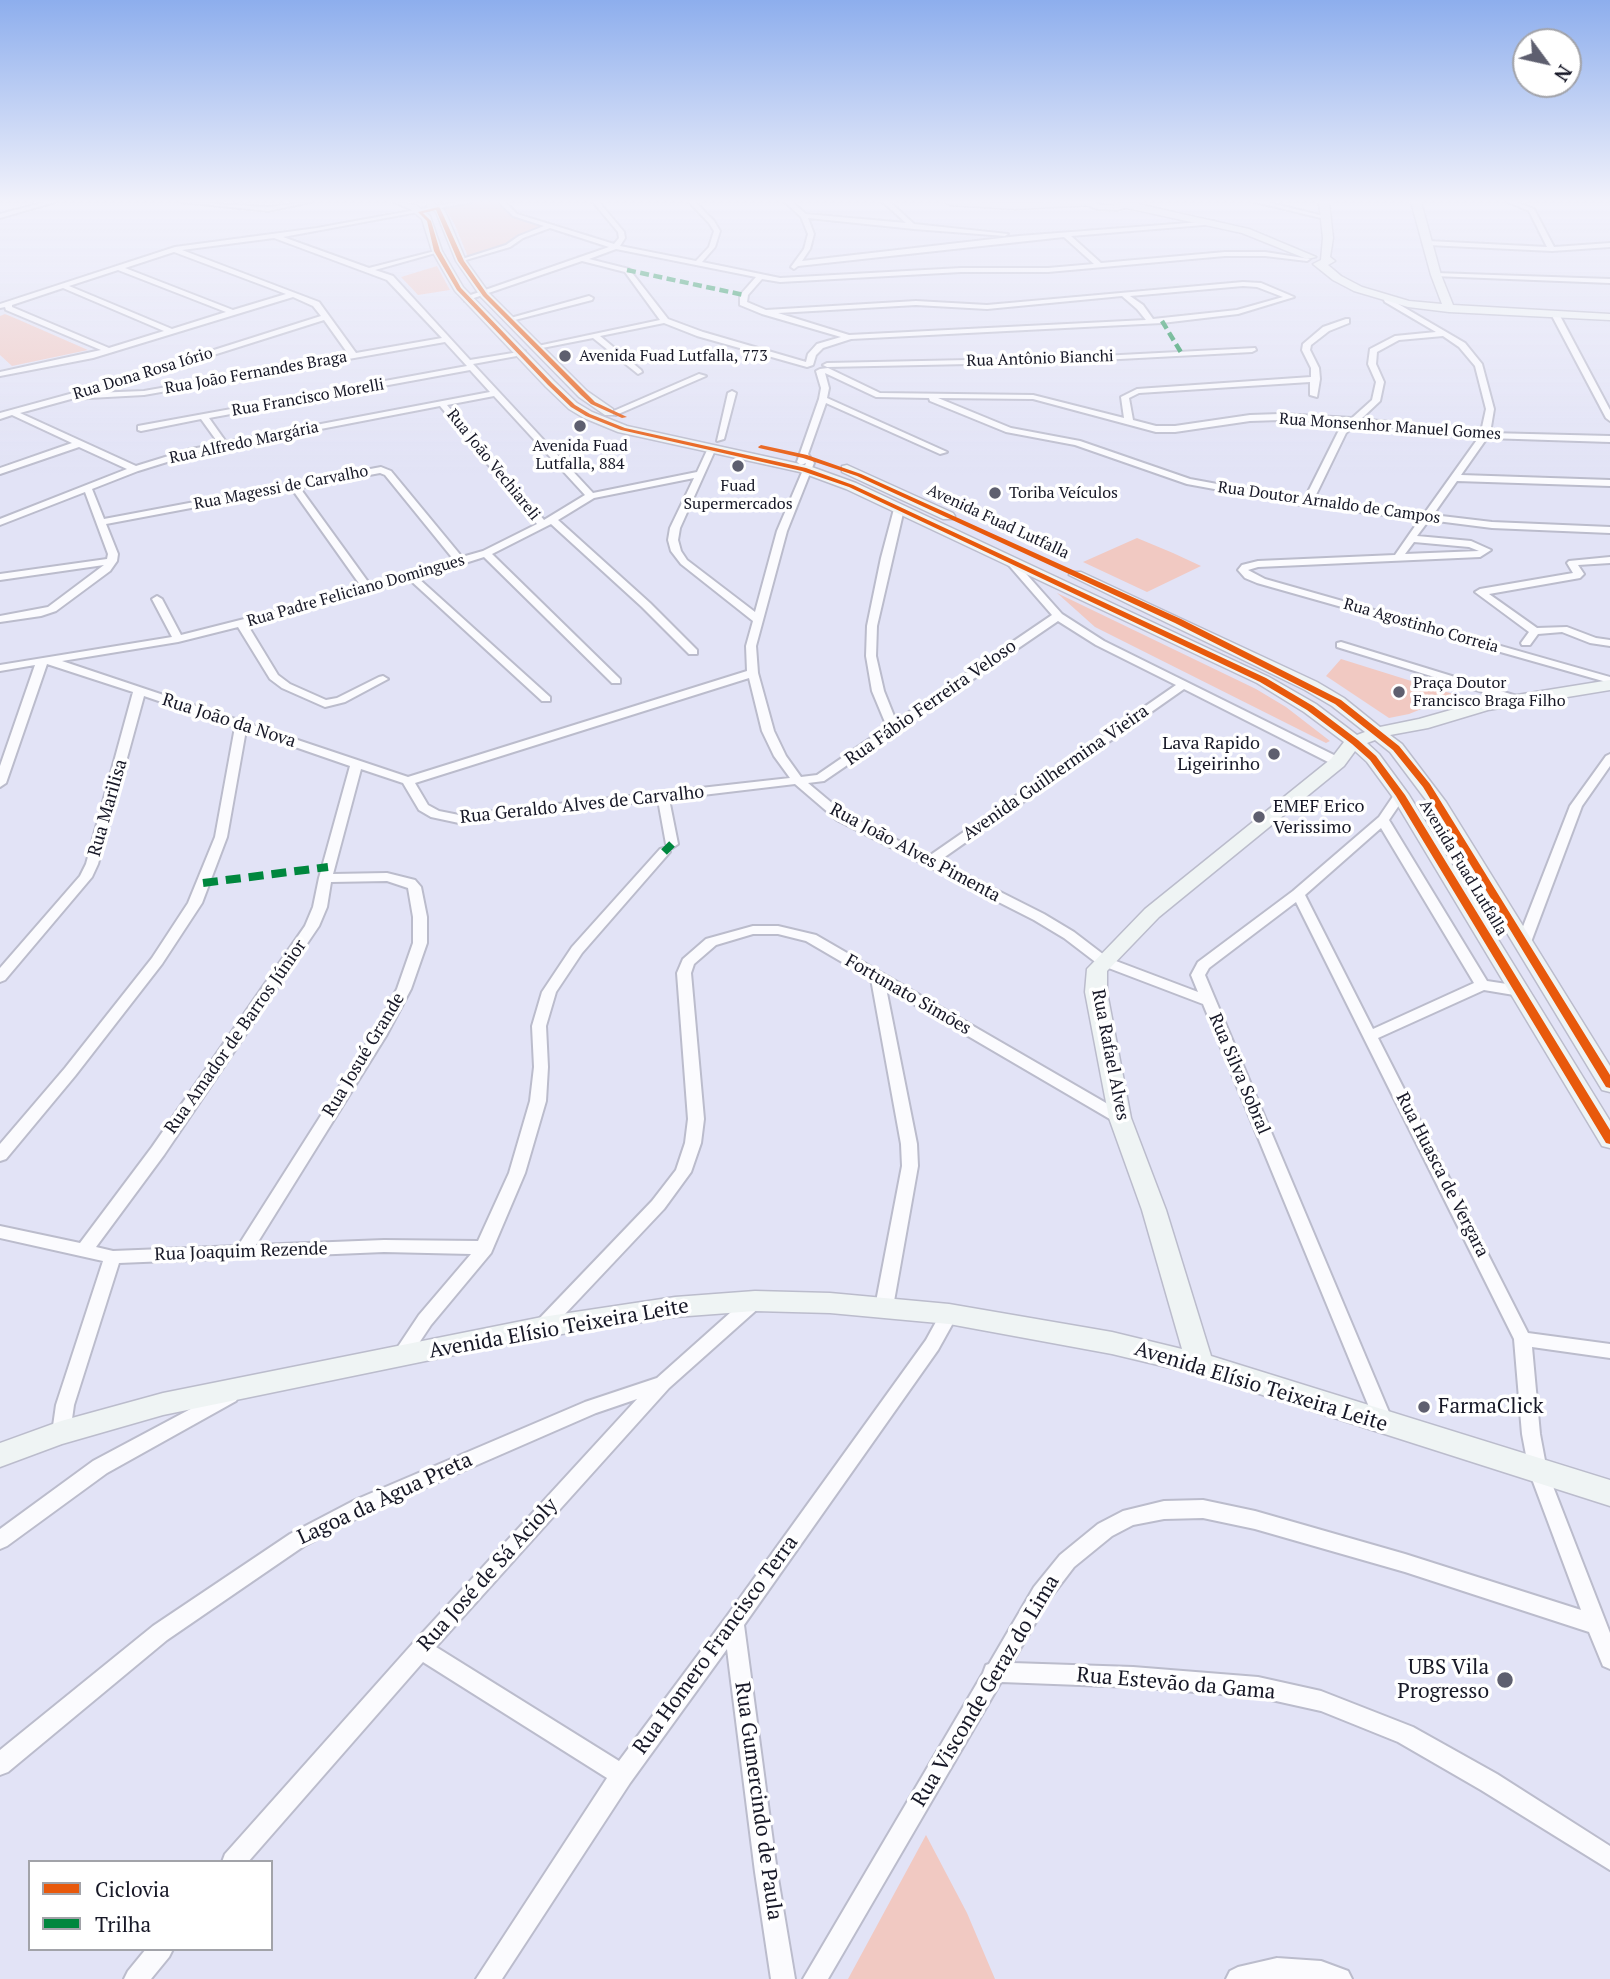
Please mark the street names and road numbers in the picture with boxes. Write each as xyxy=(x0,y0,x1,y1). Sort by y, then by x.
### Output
street label: Rua Dona Rosa Iório xyxy=(71,344,215,404)
street label: Rua Antônio Bianchi xyxy=(966,347,1114,371)
street label: Rua João Fernandes Braga xyxy=(163,348,349,398)
street label: Rua Francisco Morelli xyxy=(230,375,386,421)
street label: Rua João Vechiareli xyxy=(442,406,544,524)
street label: Rua Monsenhor Manuel Gomes xyxy=(1278,410,1502,444)
street label: Rua Alfredo Margária xyxy=(168,418,320,468)
street label: Rua Magessi de Carvalho xyxy=(192,462,370,514)
street label: Rua Doutor Arnaldo de Campos xyxy=(1217,478,1441,528)
street label: Avenida Fuad Lutfalla xyxy=(924,481,1072,563)
street label: Rua Padre Feliciano Domingues xyxy=(245,551,467,631)
street label: Rua Agostinho Correia xyxy=(1341,595,1501,657)
street label: Rua Fábio Ferreira Veloso xyxy=(841,636,1021,770)
street label: Rua João da Nova xyxy=(159,689,299,753)
street label: Avenida Guilhermina Vieira xyxy=(959,701,1153,845)
street label: Rua Marilisa xyxy=(84,757,132,859)
street label: Rua Geraldo Alves de Carvalho xyxy=(459,781,705,829)
street label: Avenida Fuad Lutfalla xyxy=(1415,797,1511,939)
street label: Rua João Alves Pimenta xyxy=(826,799,1004,907)
street label: Rua Amador de Barros Júnior xyxy=(161,936,311,1138)
street label: Fortunato Simões xyxy=(841,950,975,1040)
street label: Rua Rafael Alves xyxy=(1087,988,1133,1122)
street label: Rua Josué Grande xyxy=(318,989,410,1121)
street label: Rua Silva Sobral xyxy=(1204,1010,1274,1138)
street label: Rua Huasca de Vergara xyxy=(1391,1089,1493,1261)
street label: Rua Joaquim Rezende xyxy=(154,1238,328,1266)
street label: Avenida Elísio Teixeira Leite xyxy=(427,1294,691,1364)
street label: Avenida Elísio Teixeira Leite xyxy=(1131,1336,1391,1438)
street label: Lagoa da Àgua Preta xyxy=(294,1447,476,1551)
street label: Rua José de Sá Acioly xyxy=(413,1493,563,1657)
street label: Rua Homero Francisco Terra xyxy=(628,1531,804,1759)
street label: Rua Visconde Geraz do Lima xyxy=(907,1571,1065,1811)
street label: Rua Estevão da Gama xyxy=(1076,1663,1276,1705)
street label: Rua Gumercindo de Paula xyxy=(729,1680,787,1922)

